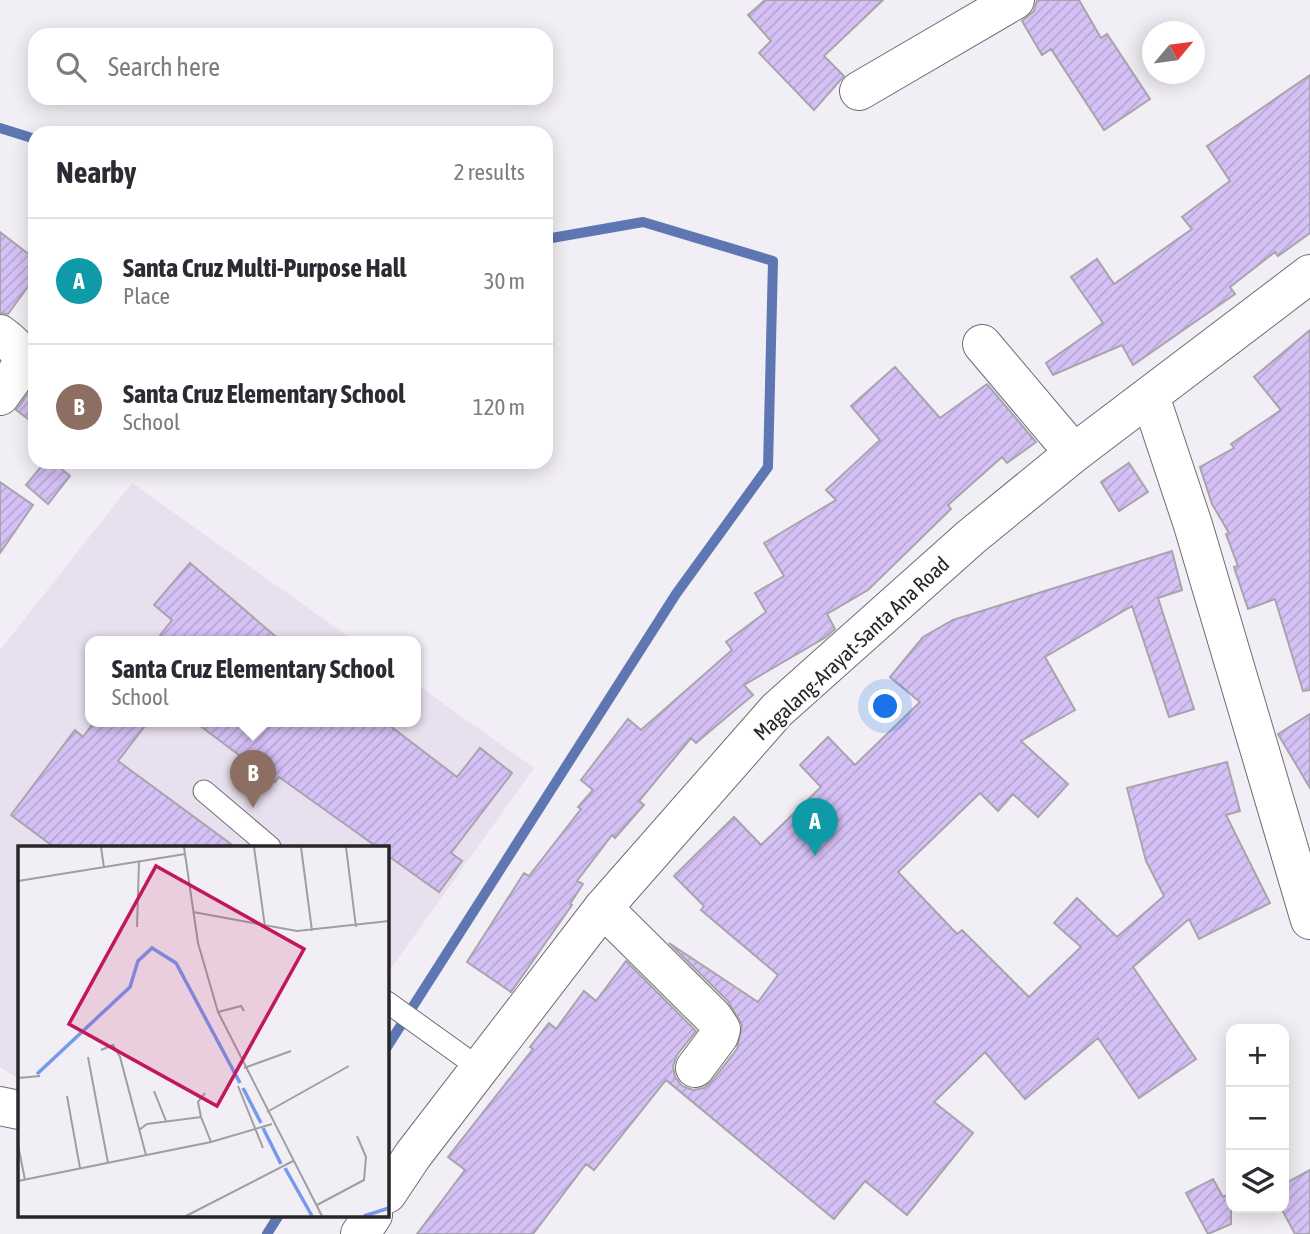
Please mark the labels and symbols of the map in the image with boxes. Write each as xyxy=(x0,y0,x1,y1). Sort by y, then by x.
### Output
north arrow xyxy=(1142,21,1205,84)
street label: Magalang-Arayat-Santa Ana Road xyxy=(748,551,954,745)
your location xyxy=(868,689,902,723)
pin: B xyxy=(230,750,276,808)
pin: A xyxy=(792,798,838,856)
inset map xyxy=(18,846,388,1216)

